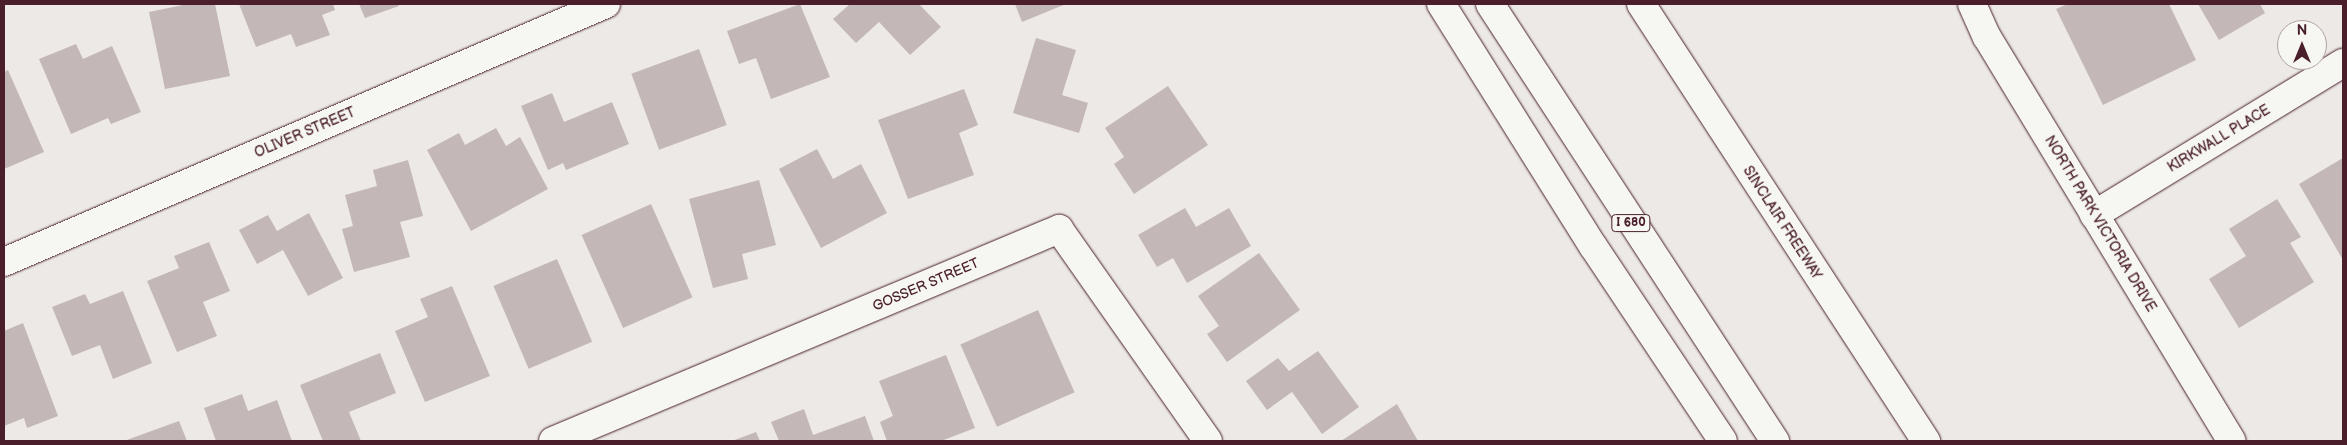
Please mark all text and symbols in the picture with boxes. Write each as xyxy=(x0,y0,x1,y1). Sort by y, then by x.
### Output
north arrow xyxy=(2277,20,2327,70)
text: N xyxy=(2297,22,2307,39)
street label: KIRKWALL PLACE xyxy=(2165,102,2273,176)
street label: OLIVER STREET xyxy=(252,104,358,162)
street label: NORTH PARK VICTORIA DRIVE xyxy=(2041,133,2159,315)
street label: SINCLAIR FREEWAY xyxy=(1739,163,1825,283)
road number: I 680 xyxy=(1611,214,1651,232)
street label: GOSSER STREET xyxy=(870,255,982,315)

